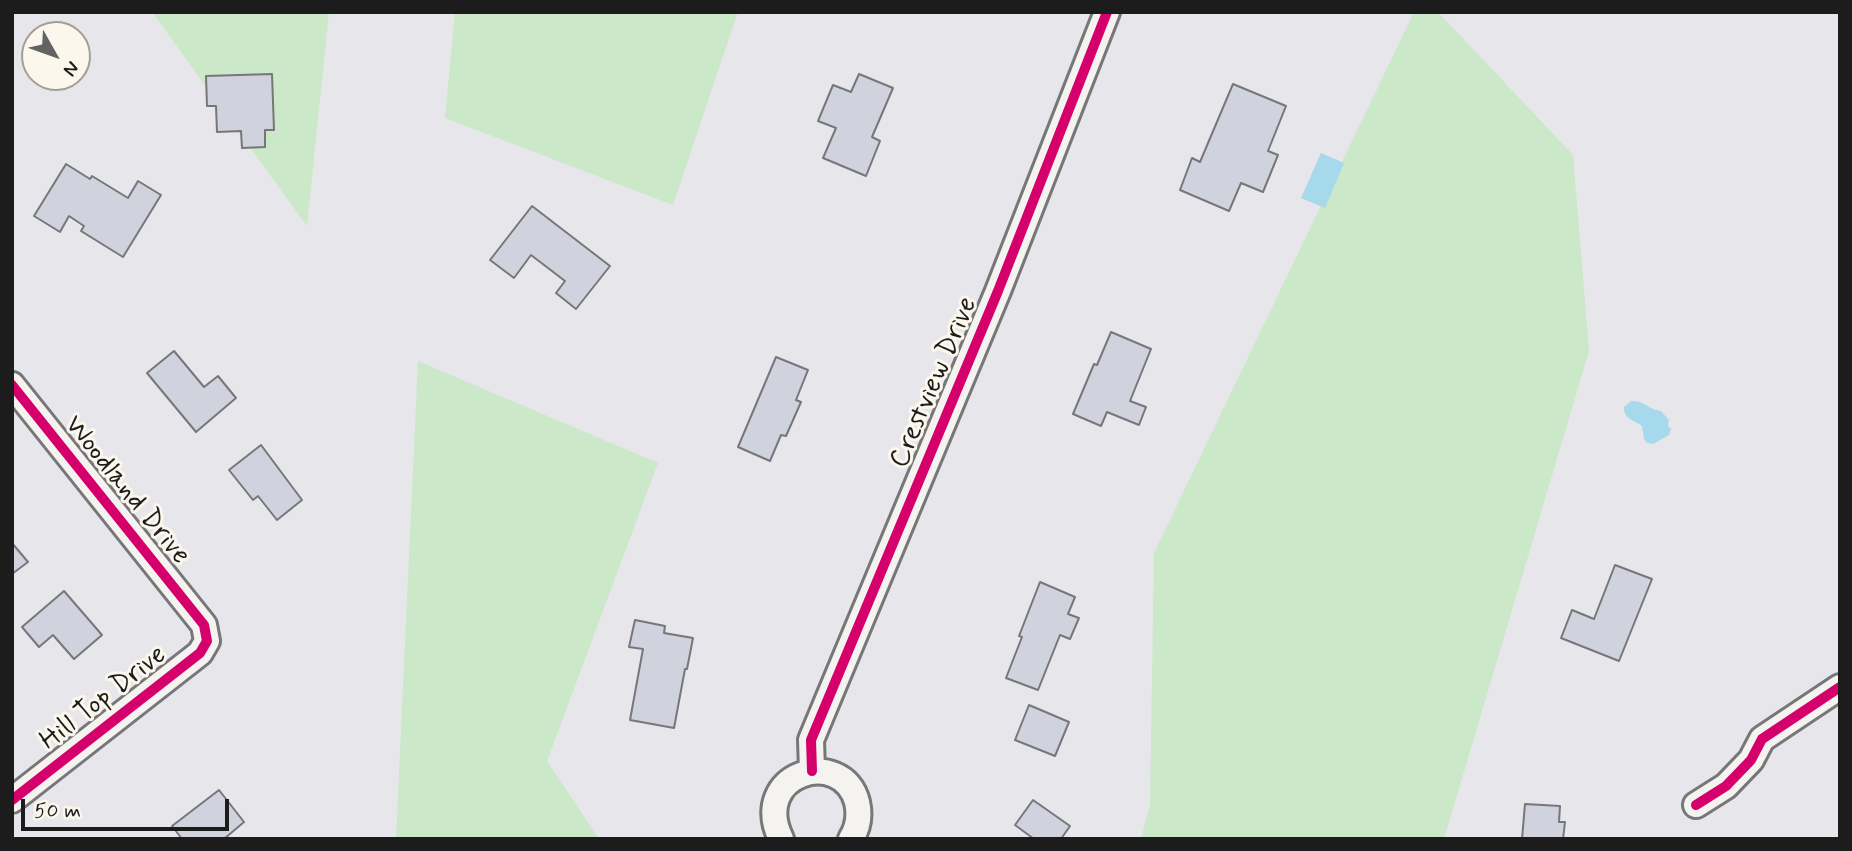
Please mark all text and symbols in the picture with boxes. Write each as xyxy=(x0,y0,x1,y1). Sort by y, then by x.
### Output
north arrow xyxy=(21,21,91,91)
text: N xyxy=(57,56,85,81)
street label: Crestview Drive xyxy=(884,293,986,473)
street label: Woodland Drive xyxy=(56,410,196,572)
street label: Hill Top Drive xyxy=(34,639,174,759)
scale bar xyxy=(24,784,233,828)
text: 50 m xyxy=(34,797,81,825)

